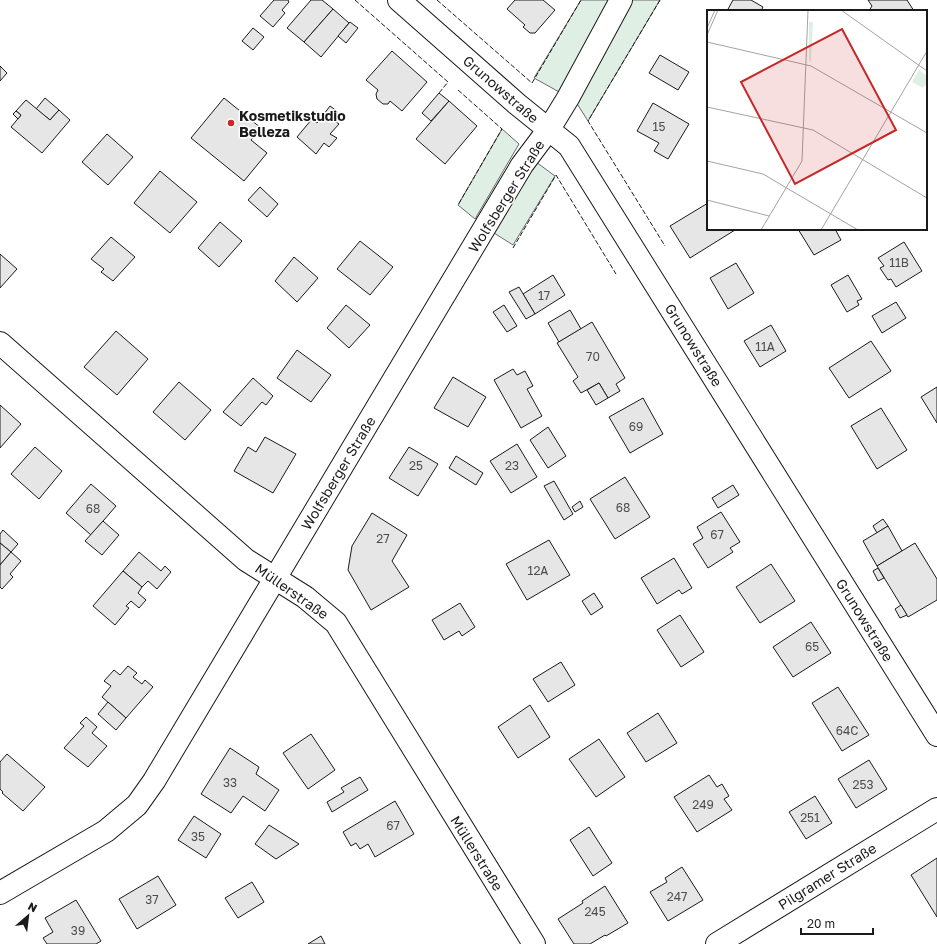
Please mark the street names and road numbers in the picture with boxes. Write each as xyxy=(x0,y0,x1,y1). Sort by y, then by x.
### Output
street label: Grunowstraße xyxy=(460,52,542,126)
street label: Wolfsberger Straße xyxy=(464,137,548,255)
street label: Grunowstraße xyxy=(662,300,726,390)
street label: Wolfsberger Straße xyxy=(297,413,379,533)
street label: Müllerstraße xyxy=(252,560,332,622)
street label: Grunowstraße xyxy=(833,575,897,665)
street label: Müllerstraße xyxy=(447,812,507,894)
street label: Pilgramer Straße xyxy=(775,839,879,913)

